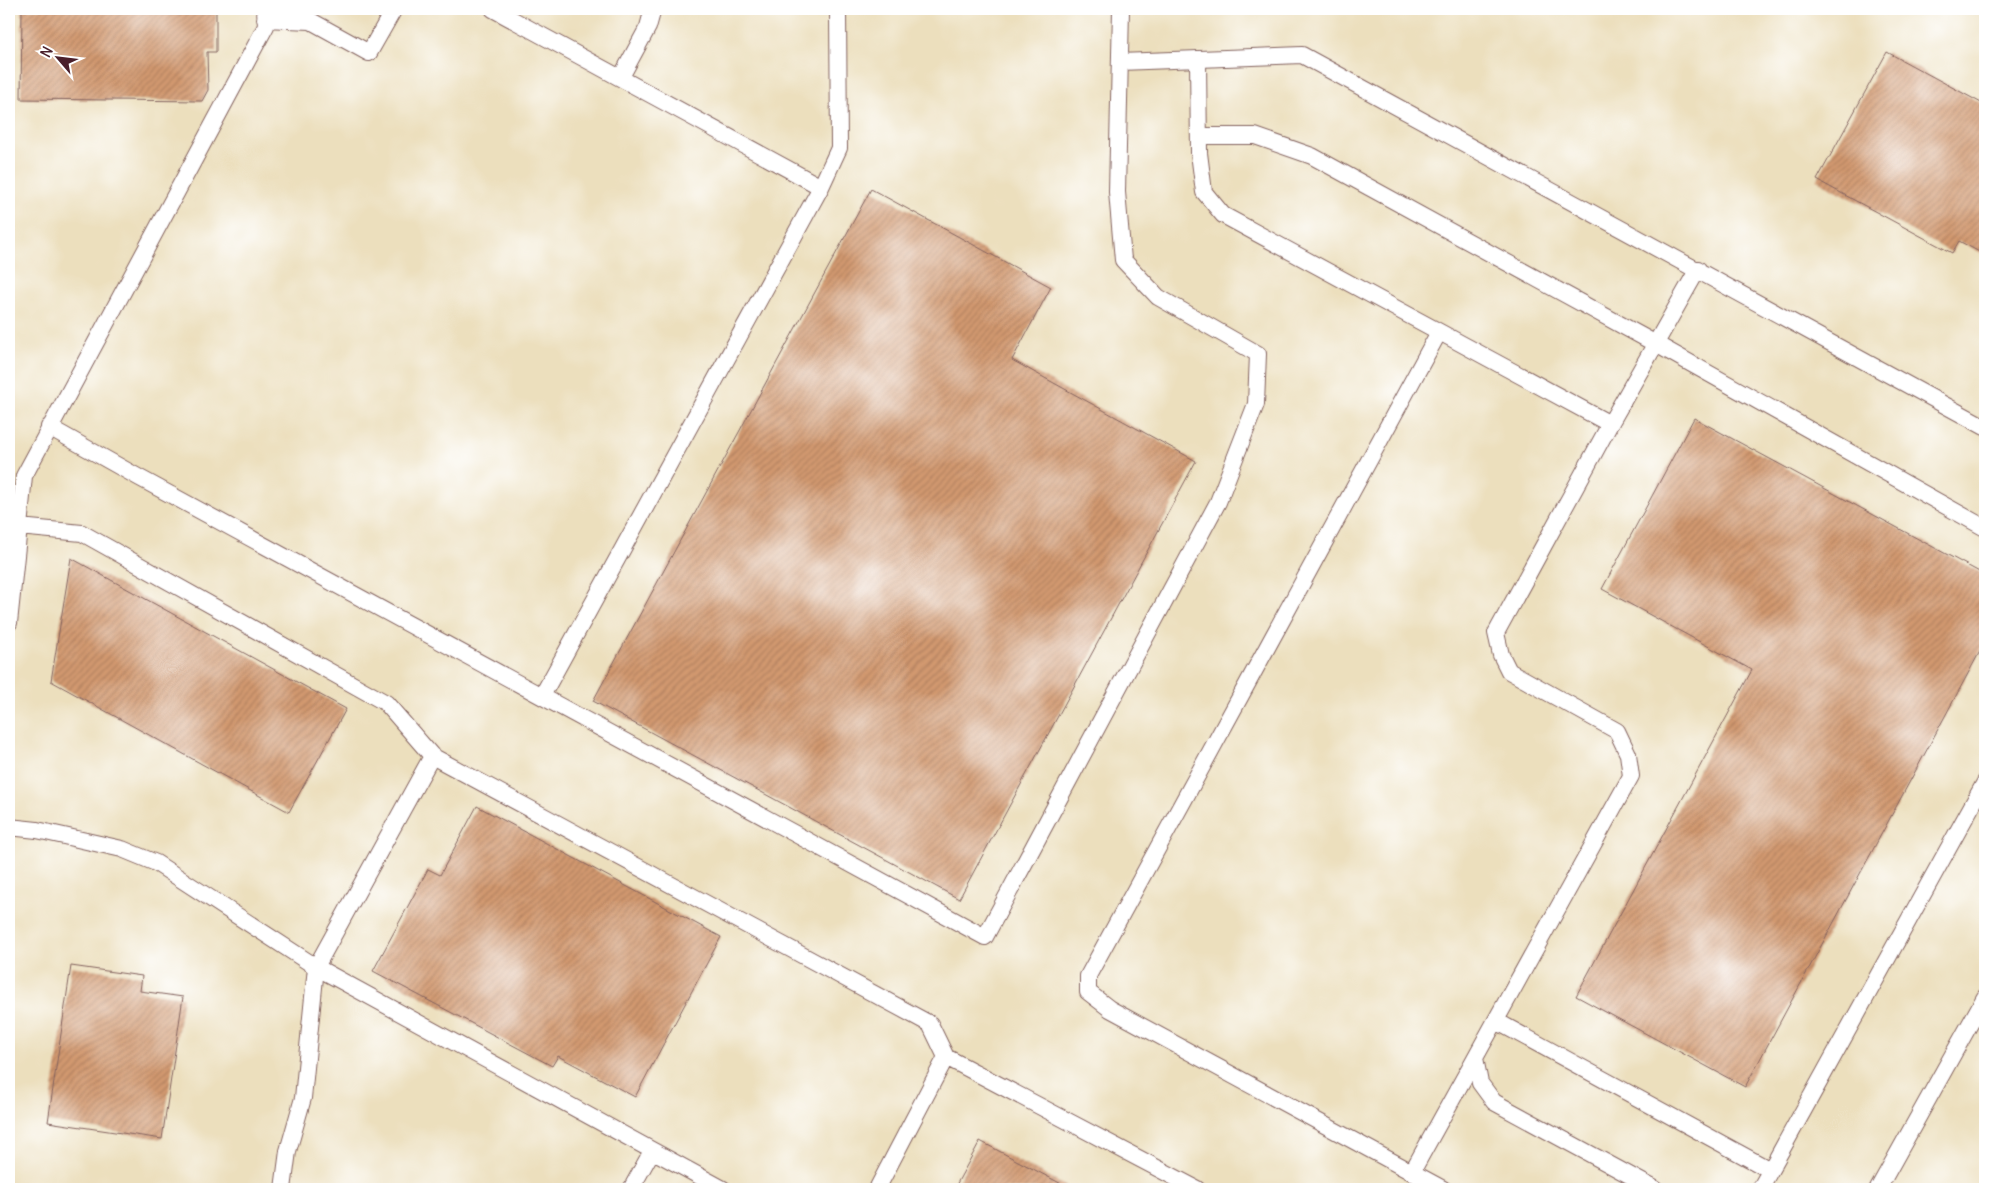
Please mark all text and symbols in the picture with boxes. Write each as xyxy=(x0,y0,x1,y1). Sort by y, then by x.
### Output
north arrow xyxy=(32,32,82,82)
text: N xyxy=(36,43,57,60)

